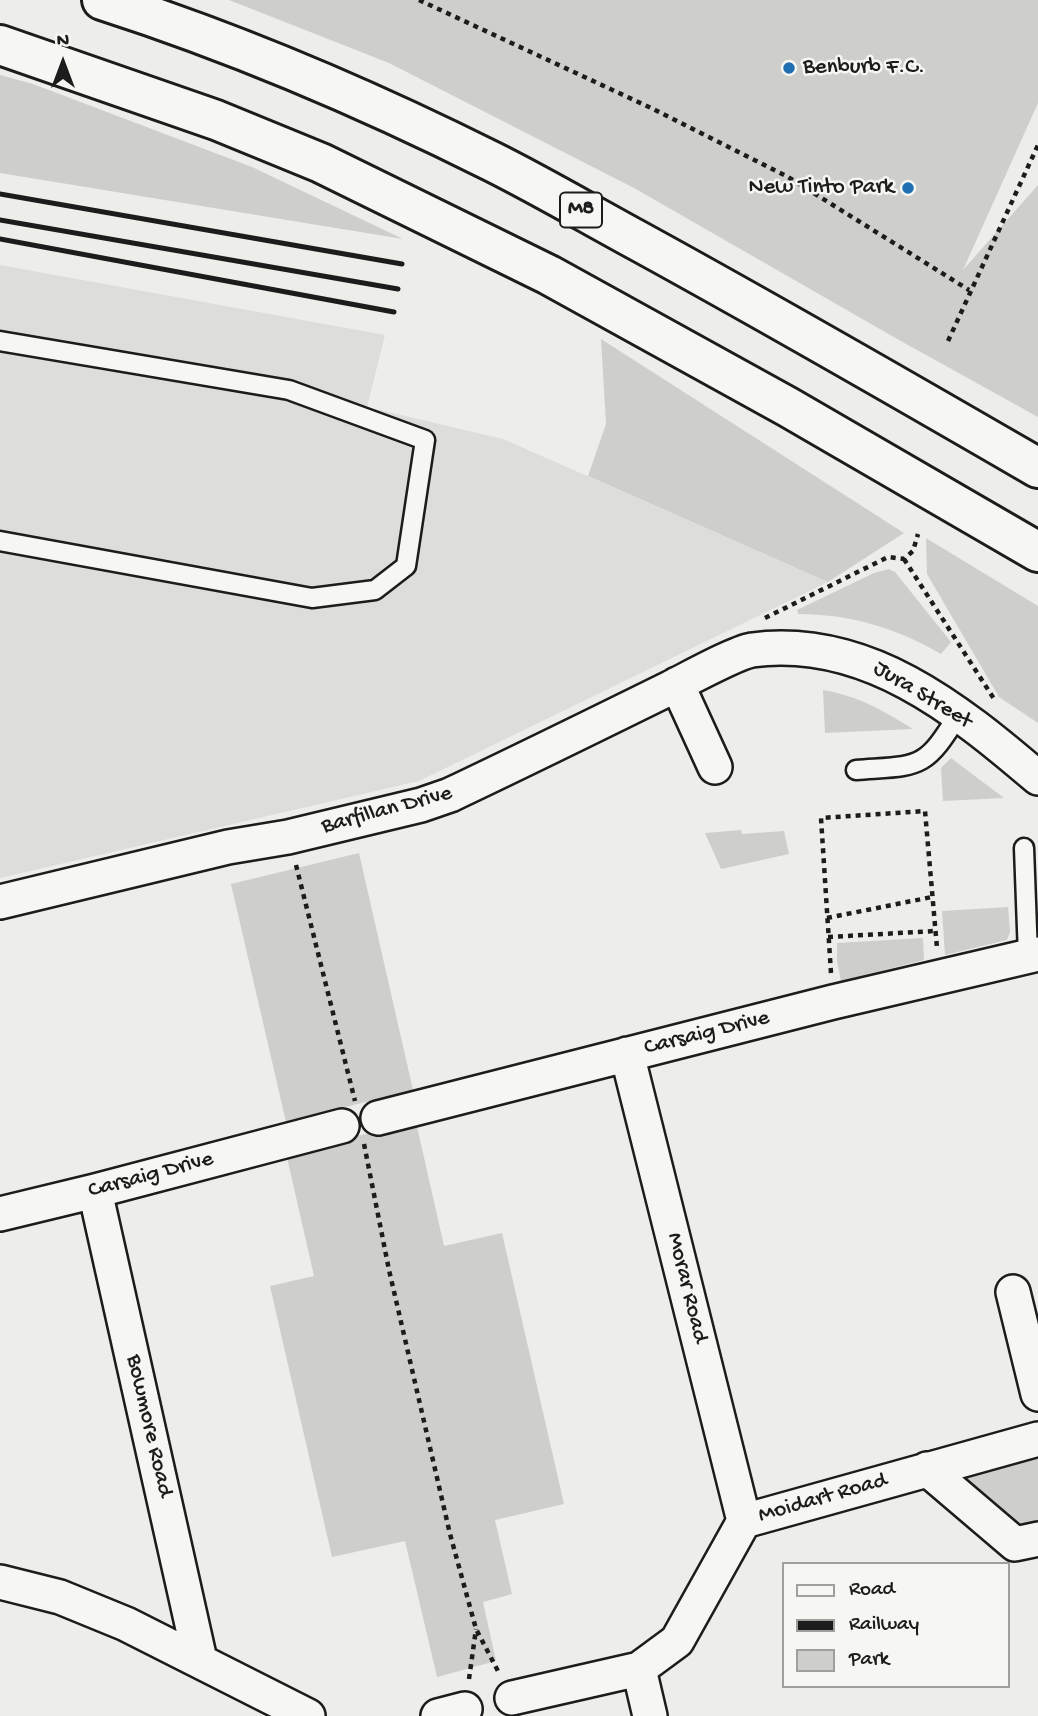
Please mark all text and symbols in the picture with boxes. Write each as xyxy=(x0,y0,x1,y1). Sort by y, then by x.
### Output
north arrow xyxy=(28,28,98,98)
text: N xyxy=(57,30,69,53)
place label: Benburb F.C. xyxy=(803,54,925,82)
marker: Benburb F.C. xyxy=(781,60,797,76)
place label: New Tinto Park xyxy=(748,174,894,202)
marker: New Tinto Park xyxy=(900,180,916,196)
road number: M8 xyxy=(560,192,602,228)
street label: Jura Street xyxy=(867,656,977,736)
street label: Barfillan Drive xyxy=(319,780,455,842)
street label: Carsaig Drive xyxy=(641,1005,773,1063)
street label: Carsaig Drive xyxy=(85,1146,217,1206)
street label: Morar Road xyxy=(659,1230,713,1346)
street label: Bowmore Road xyxy=(118,1352,178,1500)
street label: Moidart Road xyxy=(756,1467,890,1531)
legend xyxy=(782,1562,1010,1688)
text: Road xyxy=(849,1578,895,1603)
text: Railway xyxy=(849,1613,919,1638)
text: Park xyxy=(849,1648,889,1673)

